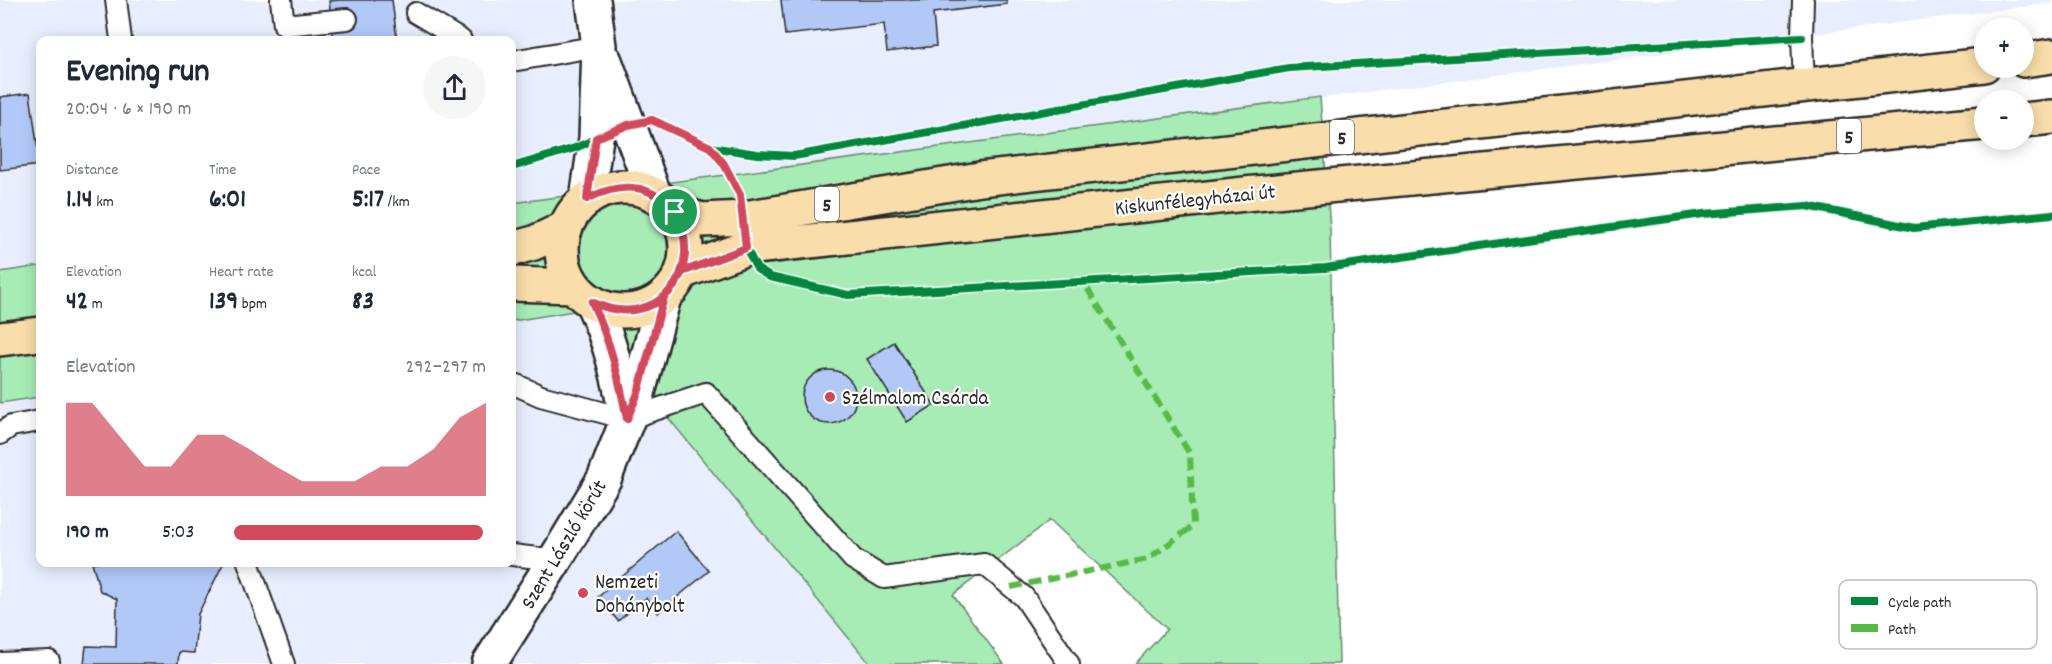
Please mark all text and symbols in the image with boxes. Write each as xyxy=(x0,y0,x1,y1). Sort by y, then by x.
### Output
map controls xyxy=(1974,18,2034,150)
button: + xyxy=(1974,18,2034,78)
text: Evening run xyxy=(66,50,210,97)
button: share xyxy=(423,56,486,119)
button: − xyxy=(1974,90,2034,150)
text: 20:04 · 6 × 190 m xyxy=(66,96,191,124)
road number: 5 xyxy=(1837,119,1861,153)
road number: 5 xyxy=(1330,120,1354,154)
text: Distance xyxy=(66,159,118,182)
text: Time xyxy=(209,159,236,182)
text: Pace xyxy=(352,159,380,182)
street label: Kiskunfélegyházai út xyxy=(1113,179,1277,225)
text: 1.14 xyxy=(66,182,93,219)
text: 6:01 xyxy=(209,182,246,219)
text: 5:17 xyxy=(352,182,384,219)
pin xyxy=(649,186,700,237)
road number: 5 xyxy=(815,187,839,221)
text: km xyxy=(93,191,114,214)
text: /km xyxy=(384,191,410,214)
icon: arrive xyxy=(658,195,691,228)
text: Elevation xyxy=(66,261,122,284)
text: Heart rate xyxy=(209,261,274,284)
text: kcal xyxy=(352,261,376,284)
text: 42 xyxy=(66,284,88,321)
text: 139 xyxy=(209,284,238,321)
text: 83 xyxy=(352,284,374,321)
text: m xyxy=(88,293,103,316)
text: bpm xyxy=(238,293,267,316)
text: Elevation xyxy=(66,354,136,382)
text: 292–297 m xyxy=(406,354,486,382)
place label: Szélmalom Csárda xyxy=(842,385,989,415)
marker: Szélmalom Csárda xyxy=(823,390,837,404)
street label: Szent László körút xyxy=(515,475,616,616)
text: 190 m xyxy=(66,519,109,547)
text: 5:03 xyxy=(162,519,194,547)
place label: Nemzeti Dohánybolt xyxy=(595,569,685,623)
legend xyxy=(1839,580,2037,649)
marker: Nemzeti Dohánybolt xyxy=(576,586,590,600)
text: Cycle path xyxy=(1888,592,1951,615)
text: Path xyxy=(1888,619,1916,642)

